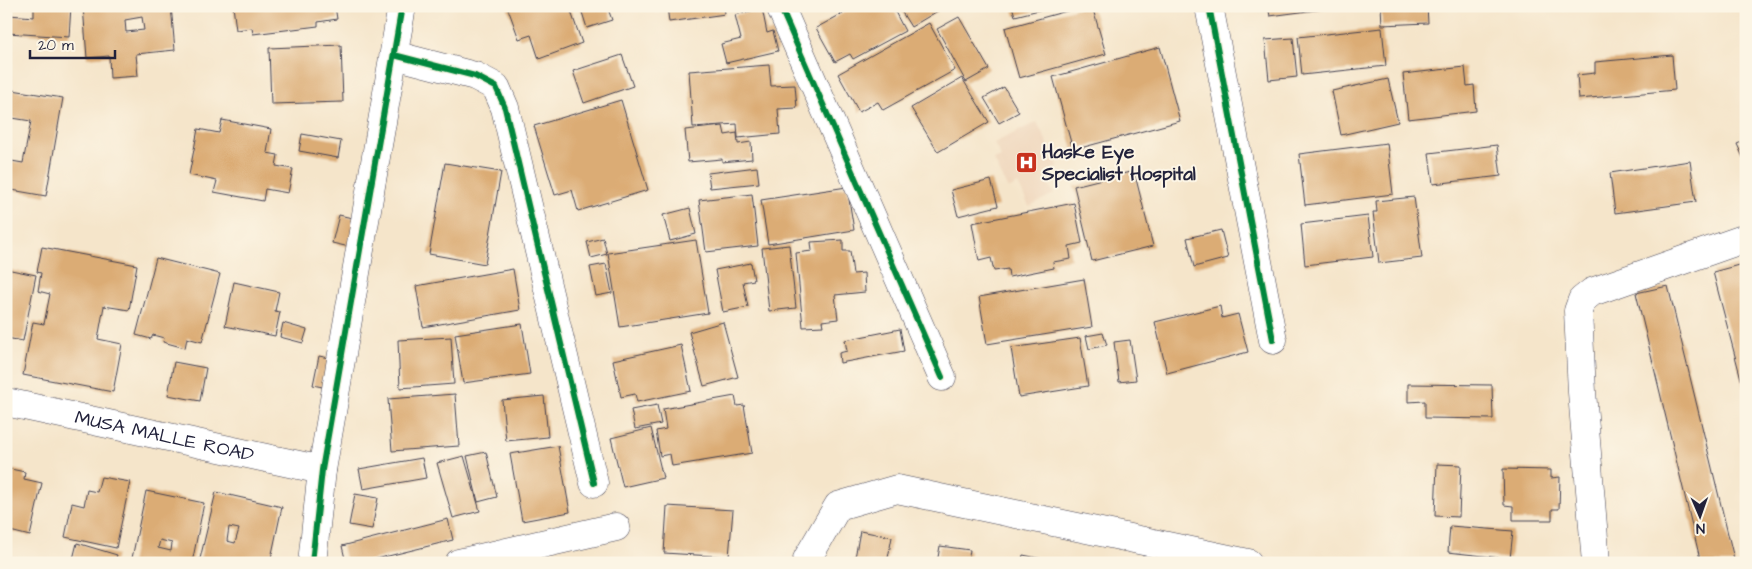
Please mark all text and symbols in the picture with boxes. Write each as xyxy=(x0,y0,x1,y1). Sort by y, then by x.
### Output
scale bar xyxy=(30,28,115,60)
text: 20 m xyxy=(38,35,74,56)
place label: Haske Eye Specialist Hospital xyxy=(1041,139,1196,188)
hospital icon: Haske Eye Specialist Hospital xyxy=(1014,151,1038,175)
street label: MUSA MALLE ROAD xyxy=(72,404,256,468)
north arrow xyxy=(1674,492,1724,542)
text: N xyxy=(1695,518,1705,538)

